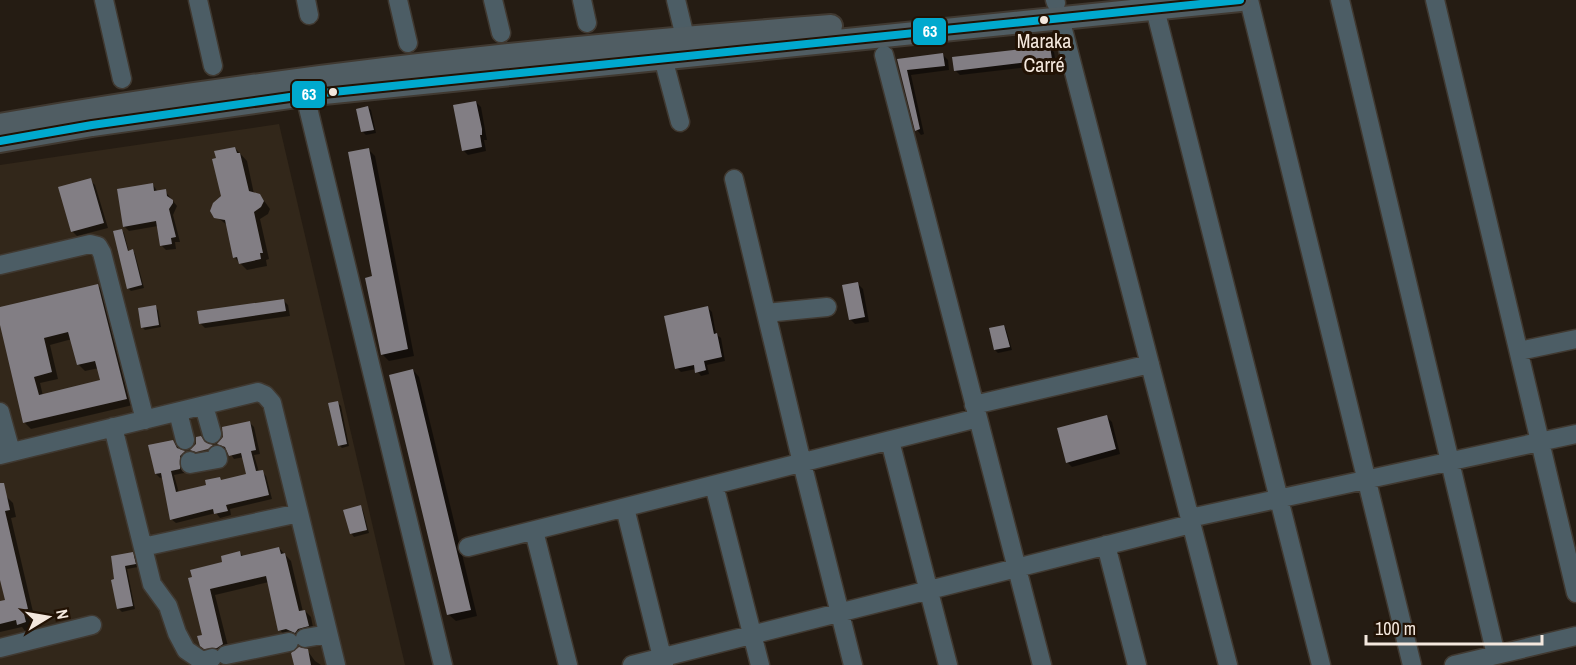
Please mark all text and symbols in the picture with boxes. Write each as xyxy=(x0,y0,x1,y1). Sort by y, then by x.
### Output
marker: Maraka Carré xyxy=(1038,14,1050,26)
line badge: 63 xyxy=(912,17,947,46)
text: 63 xyxy=(923,20,937,42)
place label: Maraka Carré xyxy=(1017,27,1071,78)
line badge: 63 xyxy=(291,80,326,109)
text: 63 xyxy=(302,83,316,105)
unlabelled marker xyxy=(327,86,339,98)
north arrow xyxy=(18,587,78,647)
text: N xyxy=(51,607,74,621)
scale bar xyxy=(1366,608,1542,646)
text: 100 m xyxy=(1375,616,1416,641)

